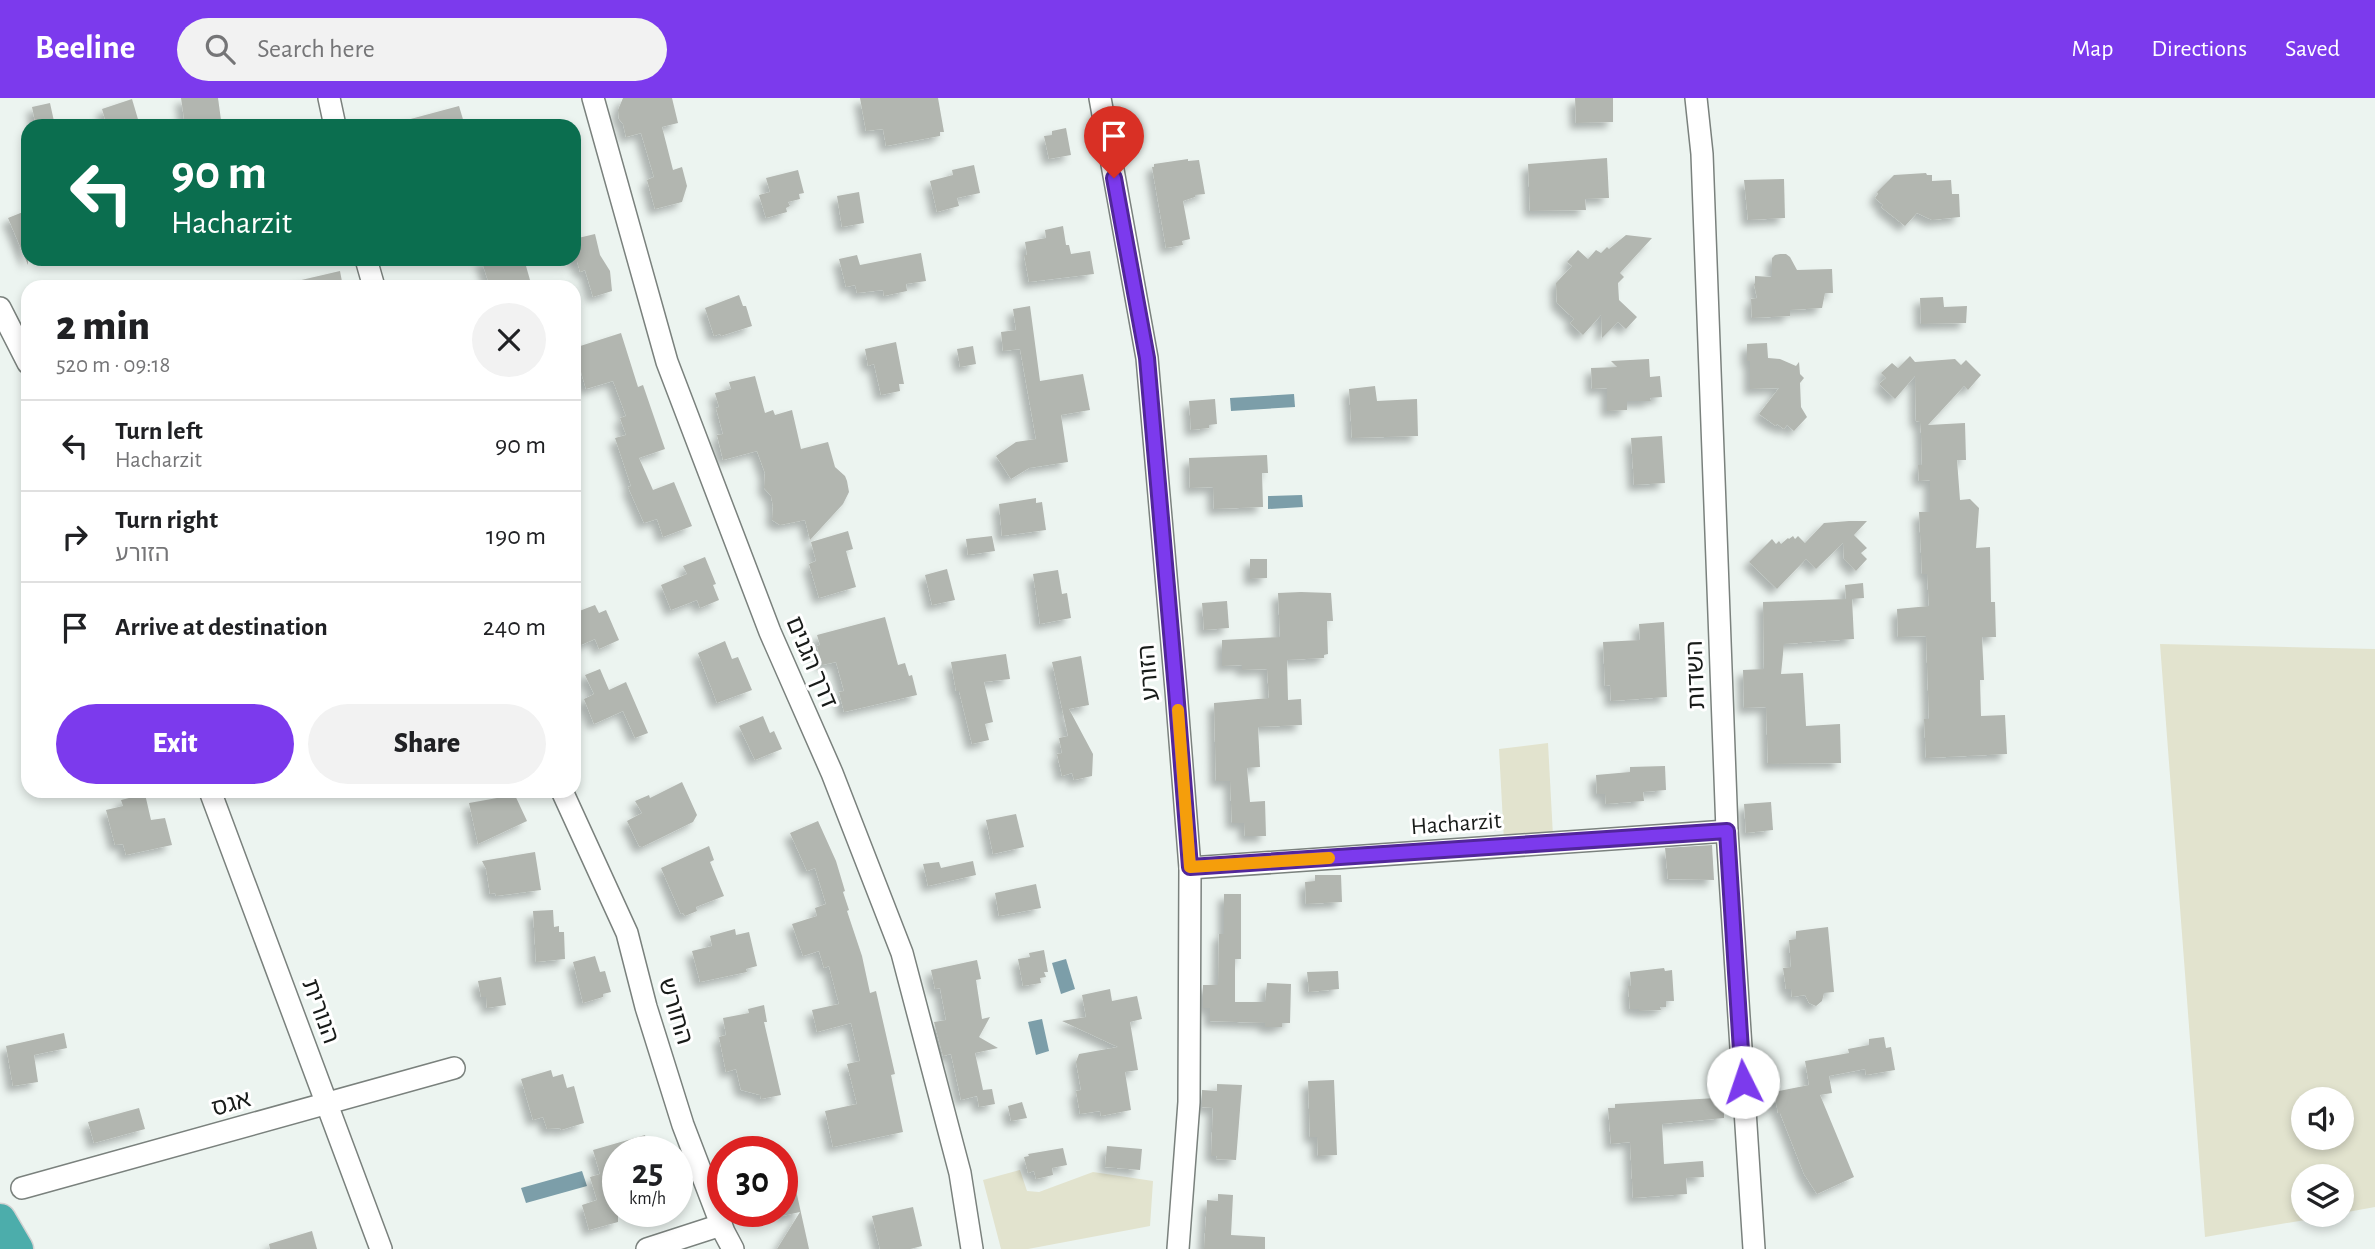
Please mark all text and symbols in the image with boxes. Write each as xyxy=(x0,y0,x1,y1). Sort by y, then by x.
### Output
search box xyxy=(177,18,667,81)
icon: search xyxy=(201,30,239,68)
text: Beeline xyxy=(35,32,135,65)
text: Search here xyxy=(257,36,375,62)
text: Map xyxy=(2071,37,2113,61)
text: Directions xyxy=(2151,37,2247,61)
text: Saved xyxy=(2285,37,2340,61)
pin xyxy=(1084,106,1144,178)
icon: arrive xyxy=(1095,117,1133,155)
icon: left xyxy=(56,147,147,238)
text: 90 m xyxy=(171,149,267,198)
text: Hacharzit xyxy=(171,207,292,239)
button: close xyxy=(472,303,546,377)
text: 2 min xyxy=(56,305,150,347)
text: 520 m · 09:18 xyxy=(56,354,170,377)
text: Turn left xyxy=(115,418,203,444)
icon: left xyxy=(56,427,94,465)
text: 90 m xyxy=(495,432,546,458)
text: Hacharzit xyxy=(115,449,202,472)
text: Turn right xyxy=(115,507,218,533)
icon: right xyxy=(56,518,94,556)
text: 190 m xyxy=(486,523,546,549)
text: הזורע xyxy=(115,543,169,566)
icon: arrive xyxy=(56,609,94,647)
street label: דרך הגנים xyxy=(781,613,841,712)
text: Arrive at destination xyxy=(115,614,328,640)
text: 240 m xyxy=(483,614,546,640)
street label: השדות xyxy=(1683,640,1709,710)
street label: הזורע xyxy=(1135,644,1163,702)
button: Exit xyxy=(56,704,294,784)
button: Share xyxy=(308,704,546,784)
street label: Hacharzit xyxy=(1410,809,1502,839)
street label: החורש xyxy=(654,975,696,1047)
street label: הנורית xyxy=(297,976,343,1047)
position arrow xyxy=(1706,1045,1780,1119)
street label: אגס xyxy=(209,1087,254,1121)
map controls xyxy=(2291,1087,2354,1227)
button: sound xyxy=(2291,1087,2354,1150)
speed limit sign: 30 xyxy=(707,1136,798,1227)
text: 25 xyxy=(632,1155,663,1190)
button: layers xyxy=(2291,1164,2354,1227)
text: km/h xyxy=(629,1190,666,1208)

